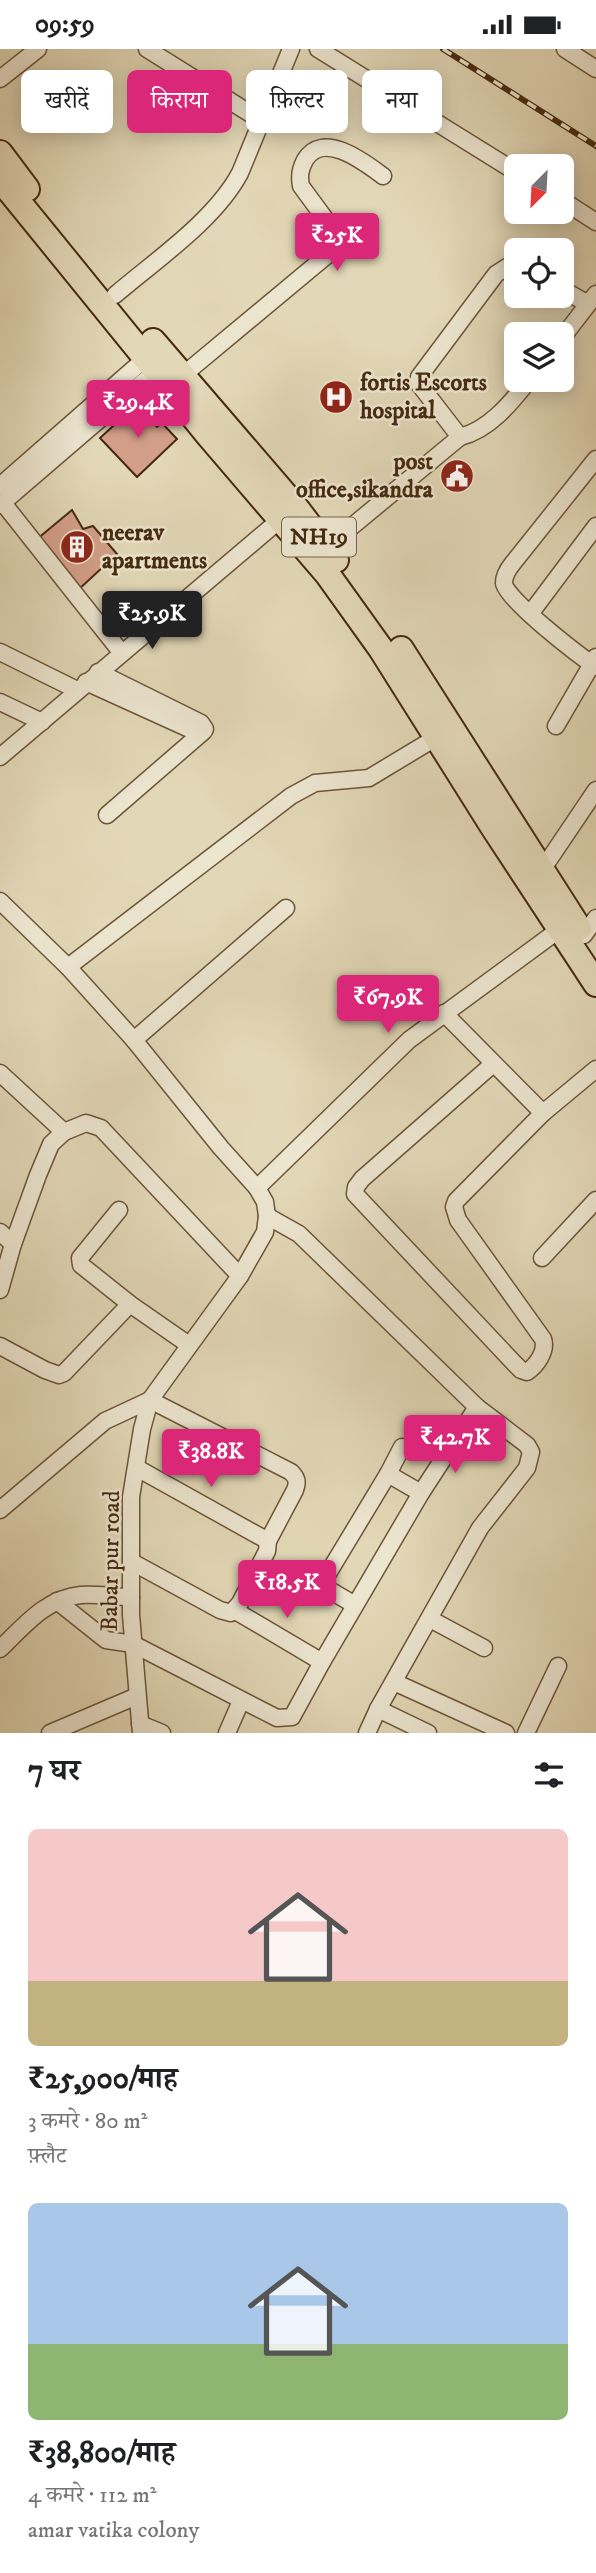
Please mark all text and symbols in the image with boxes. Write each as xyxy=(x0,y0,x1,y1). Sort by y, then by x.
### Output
text: 09:59 xyxy=(35,8,95,41)
chip: खरीदें xyxy=(21,70,113,133)
chip: किराया xyxy=(127,70,232,133)
chip: फ़िल्टर xyxy=(246,70,348,133)
chip: नया xyxy=(362,70,442,133)
north arrow xyxy=(504,154,574,224)
map controls xyxy=(504,154,574,392)
pin: ₹25K xyxy=(296,213,378,273)
text: ₹25K xyxy=(311,221,363,250)
button: locate xyxy=(504,238,574,308)
button: layers xyxy=(504,322,574,392)
place label: fortis Escorts hospital xyxy=(359,368,487,426)
hospital icon: fortis Escorts hospital xyxy=(317,378,355,416)
pin: ₹29.4K xyxy=(81,381,195,440)
text: ₹29.4K xyxy=(103,388,173,417)
place label: post office,sikandra xyxy=(296,447,434,505)
public building icon: post office,sikandra xyxy=(438,457,476,495)
road number: NH19 xyxy=(282,517,356,557)
place label: neerav apartments xyxy=(102,518,207,576)
building icon: neerav apartments xyxy=(58,528,96,566)
pin: ₹25.9K xyxy=(95,591,209,651)
text: ₹25.9K xyxy=(118,599,186,628)
pin: ₹67.9K xyxy=(331,975,445,1035)
text: ₹67.9K xyxy=(353,983,423,1012)
pin: ₹42.7K xyxy=(398,1415,512,1475)
text: ₹42.7K xyxy=(420,1423,490,1452)
pin: ₹38.8K xyxy=(154,1429,268,1489)
text: ₹38.8K xyxy=(178,1437,244,1466)
street label: Babar pur road xyxy=(95,1490,127,1632)
pin: ₹18.5K xyxy=(230,1561,344,1620)
text: ₹18.5K xyxy=(254,1568,320,1597)
text: 7 घर xyxy=(28,1753,80,1790)
icon: filters xyxy=(530,1756,568,1794)
icon: home xyxy=(235,1874,361,2000)
text: ₹25,900/माह xyxy=(28,2061,178,2098)
text: 3 कमरे · 80 m² xyxy=(28,2107,148,2136)
text: फ़्लैट xyxy=(28,2142,66,2171)
icon: home xyxy=(235,2248,361,2374)
text: ₹38,800/माह xyxy=(28,2435,175,2472)
text: 4 कमरे · 112 m² xyxy=(28,2481,156,2510)
text: amar vatika colony xyxy=(28,2516,199,2545)

